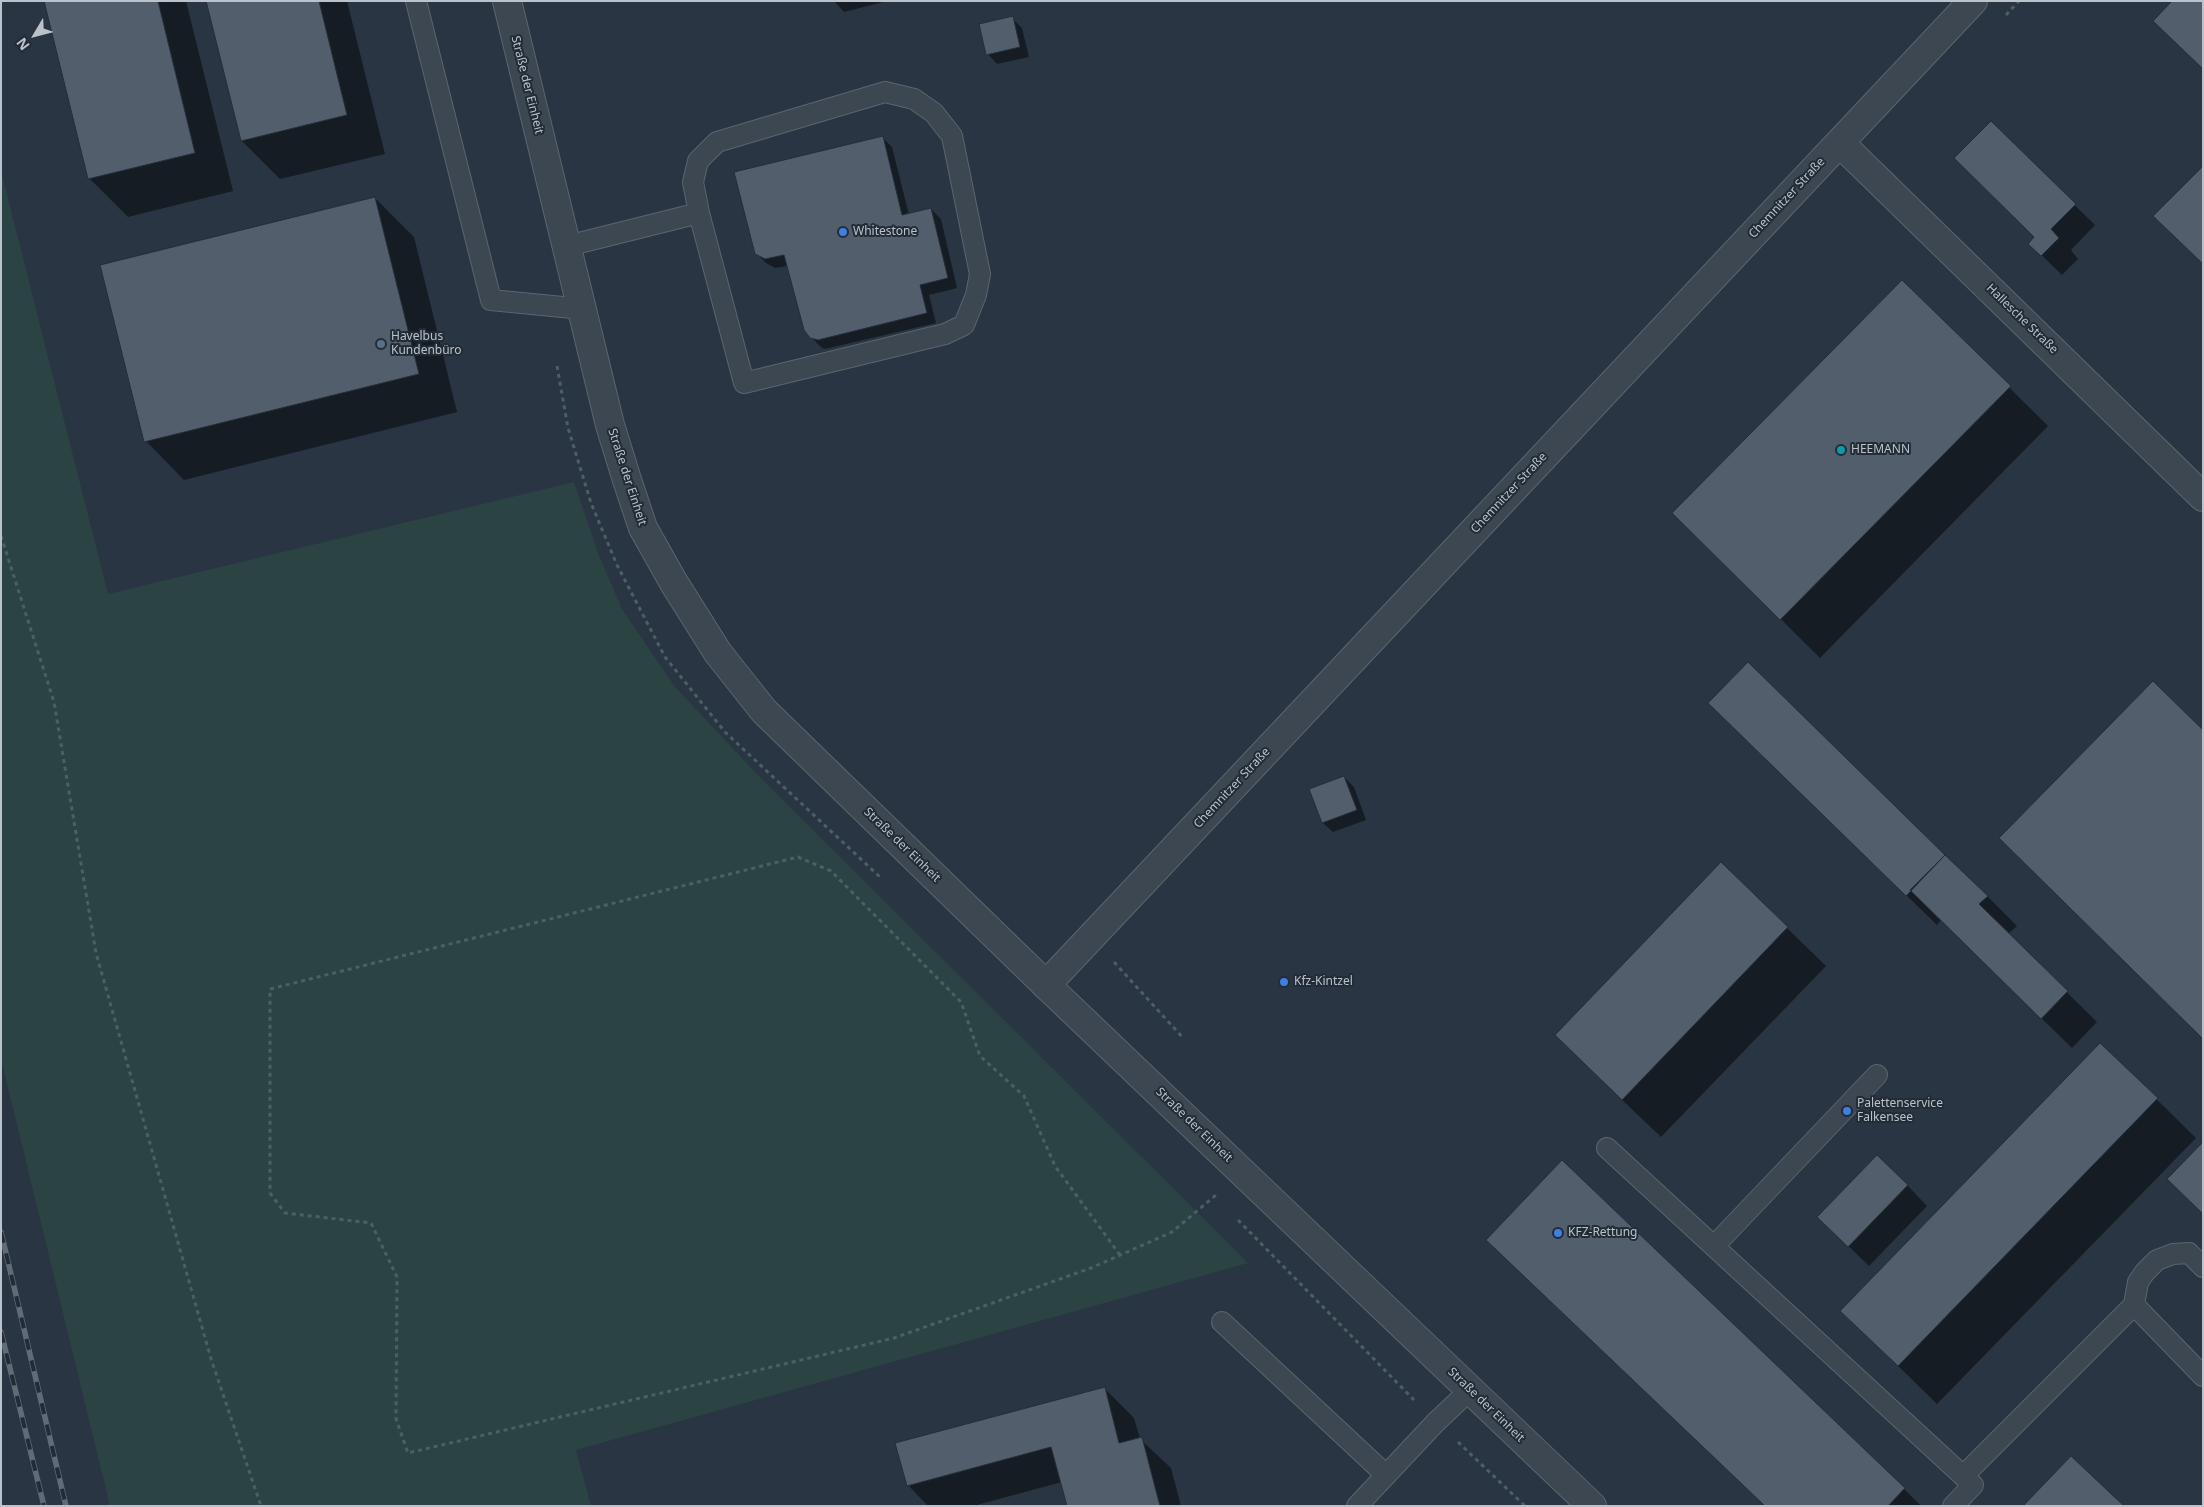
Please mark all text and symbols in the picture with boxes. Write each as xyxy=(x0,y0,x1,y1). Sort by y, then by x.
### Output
north arrow xyxy=(10,10,60,60)
text: N xyxy=(12,34,34,55)
street label: Straße der Einheit xyxy=(508,34,546,136)
street label: Chemnitzer Straße xyxy=(1746,155,1828,241)
place label: Whitestone xyxy=(853,225,917,239)
marker: Whitestone xyxy=(837,226,849,238)
street label: Hallesche Straße xyxy=(1983,281,2061,357)
place label: Havelbus Kundenbüro xyxy=(391,330,462,358)
marker: Havelbus Kundenbüro xyxy=(375,338,387,350)
street label: Straße der Einheit xyxy=(605,427,649,527)
place label: HEEMANN xyxy=(1851,443,1910,457)
marker: HEEMANN xyxy=(1835,444,1847,456)
street label: Chemnitzer Straße xyxy=(1468,450,1550,536)
street label: Chemnitzer Straße xyxy=(1191,745,1273,831)
street label: Straße der Einheit xyxy=(861,805,943,885)
place label: Kfz-Kintzel xyxy=(1294,975,1353,989)
marker: Kfz-Kintzel xyxy=(1278,976,1290,988)
street label: Straße der Einheit xyxy=(1153,1085,1235,1165)
place label: Palettenservice Falkensee xyxy=(1857,1097,1943,1125)
marker: Palettenservice Falkensee xyxy=(1841,1105,1853,1117)
place label: KFZ-Rettung xyxy=(1568,1226,1637,1240)
marker: KFZ-Rettung xyxy=(1552,1227,1564,1239)
street label: Straße der Einheit xyxy=(1445,1365,1527,1445)

